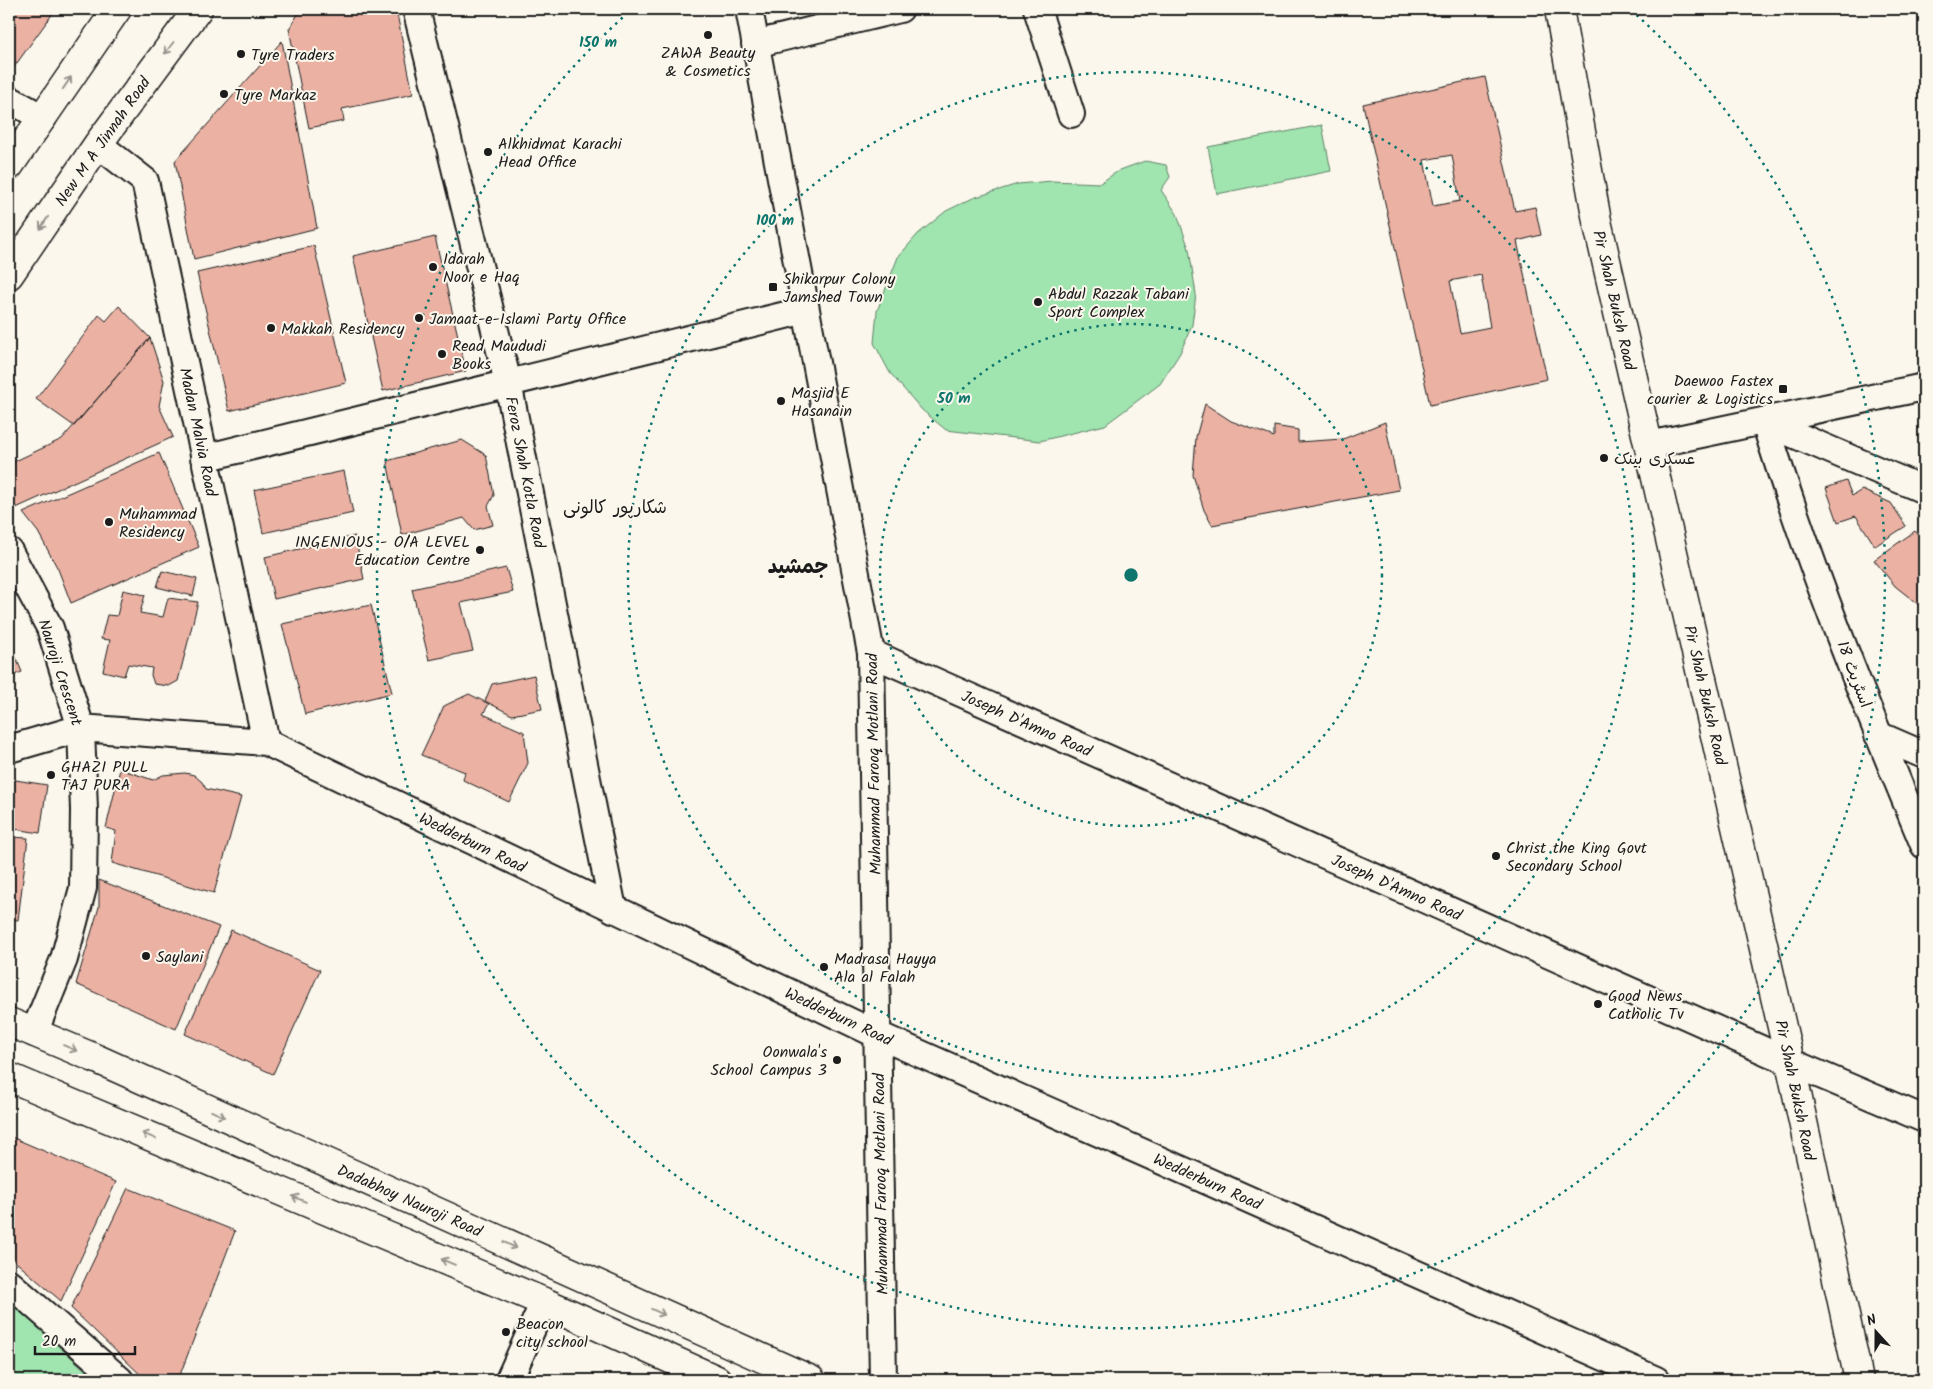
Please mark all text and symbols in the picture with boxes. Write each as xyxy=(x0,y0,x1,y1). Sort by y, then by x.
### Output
marker: ZAWA Beauty & Cosmetics xyxy=(702,29,714,41)
text: 150 m xyxy=(579,31,617,55)
one-way arrow xyxy=(164,41,175,54)
place label: ZAWA Beauty & Cosmetics xyxy=(661,41,756,84)
place label: Tyre Traders xyxy=(251,43,335,68)
marker: Tyre Traders xyxy=(235,48,247,60)
street label: New M A Jinnah Road xyxy=(49,71,158,212)
one-way arrow xyxy=(62,76,72,90)
place label: Tyre Markaz xyxy=(234,83,316,108)
marker: Tyre Markaz xyxy=(218,88,230,100)
place label: Alkhidmat Karachi Head Office xyxy=(498,132,623,175)
marker: Alkhidmat Karachi Head Office xyxy=(482,146,494,158)
text: 100 m xyxy=(756,209,794,233)
one-way arrow xyxy=(39,216,50,230)
street label: Pir Shah Buksh Road xyxy=(1585,228,1642,374)
place label: Idarah Noor e Haq xyxy=(443,247,519,290)
marker: Idarah Noor e Haq xyxy=(427,261,439,273)
place label: Shikarpur Colony Jamshed Town xyxy=(783,267,896,310)
marker: Shikarpur Colony Jamshed Town xyxy=(767,281,779,293)
place label: Abdul Razzak Tabani Sport Complex xyxy=(1048,282,1190,325)
marker: Abdul Razzak Tabani Sport Complex xyxy=(1032,296,1044,308)
place label: Jamaat-e-Islami Party Office xyxy=(429,307,626,332)
marker: Jamaat-e-Islami Party Office xyxy=(413,312,425,324)
place label: Makkah Residency xyxy=(281,317,405,342)
marker: Makkah Residency xyxy=(265,322,277,334)
place label: Read Maududi Books xyxy=(452,334,547,377)
marker: Read Maududi Books xyxy=(436,348,448,360)
street label: Madan Malvia Road xyxy=(172,366,224,500)
place label: Daewoo Fastex courier & Logistics xyxy=(1647,369,1774,412)
place label: Masjid E Hasanain xyxy=(791,381,852,424)
marker: Daewoo Fastex courier & Logistics xyxy=(1777,383,1789,395)
text: 50 m xyxy=(936,387,971,411)
street label: Feroz Shah Kotla Road xyxy=(498,394,552,551)
marker: Masjid E Hasanain xyxy=(775,395,787,407)
place label: عسکری بینک xyxy=(1614,447,1695,472)
marker: عسکری بینک xyxy=(1598,452,1610,464)
district label: شکارپور کالونی xyxy=(563,494,667,523)
place label: Muhammad Residency xyxy=(119,502,197,545)
marker: Muhammad Residency xyxy=(103,516,115,528)
place label: INGENIOUS - O/A LEVEL Education Centre xyxy=(295,530,470,573)
marker: INGENIOUS - O/A LEVEL Education Centre xyxy=(474,544,486,556)
district label: جمشید xyxy=(768,551,828,584)
centre of rings xyxy=(1122,566,1140,584)
street label: Nauroji Crescent xyxy=(31,616,89,730)
street label: Pir Shah Buksh Road xyxy=(1676,623,1733,769)
street label: اسٹریٹ 18 xyxy=(1829,637,1878,712)
street label: Muhammad Farooq Motlani Road xyxy=(860,652,889,875)
street label: Joseph D'Amno Road xyxy=(957,684,1097,765)
place label: GHAZI PULL TAJ PURA xyxy=(61,755,148,798)
marker: GHAZI PULL TAJ PURA xyxy=(45,769,57,781)
street label: Wedderburn Road xyxy=(414,807,531,881)
place label: Christ the King Govt Secondary School xyxy=(1506,836,1648,879)
street label: Joseph D'Amno Road xyxy=(1327,848,1467,929)
marker: Christ the King Govt Secondary School xyxy=(1490,850,1502,862)
place label: Saylani xyxy=(156,945,204,970)
place label: Madrasa Hayya Ala al Falah xyxy=(834,947,936,990)
marker: Saylani xyxy=(140,950,152,962)
marker: Madrasa Hayya Ala al Falah xyxy=(818,961,830,973)
street label: Wedderburn Road xyxy=(780,981,897,1054)
place label: Good News Catholic Tv xyxy=(1608,984,1684,1027)
marker: Good News Catholic Tv xyxy=(1592,998,1604,1010)
street label: Pir Shah Buksh Road xyxy=(1767,1018,1822,1164)
place label: Oonwala's School Campus 3 xyxy=(710,1040,827,1083)
one-way arrow xyxy=(62,1043,77,1053)
marker: Oonwala's School Campus 3 xyxy=(831,1054,843,1066)
street label: Muhammad Farooq Motlani Road xyxy=(867,1072,896,1295)
one-way arrow xyxy=(210,1110,225,1119)
one-way arrow xyxy=(142,1130,157,1140)
street label: Wedderburn Road xyxy=(1149,1147,1267,1218)
street label: Dadabhoy Nauroji Road xyxy=(333,1158,487,1245)
one-way arrow xyxy=(291,1193,306,1202)
one-way arrow xyxy=(502,1241,517,1251)
one-way arrow xyxy=(441,1256,456,1266)
north arrow xyxy=(1850,1306,1900,1356)
one-way arrow xyxy=(650,1307,665,1317)
text: N xyxy=(1864,1309,1880,1333)
place label: Beacon city school xyxy=(516,1312,588,1355)
scale bar xyxy=(35,1324,135,1356)
marker: Beacon city school xyxy=(500,1326,512,1338)
text: 20 m xyxy=(42,1330,76,1354)

